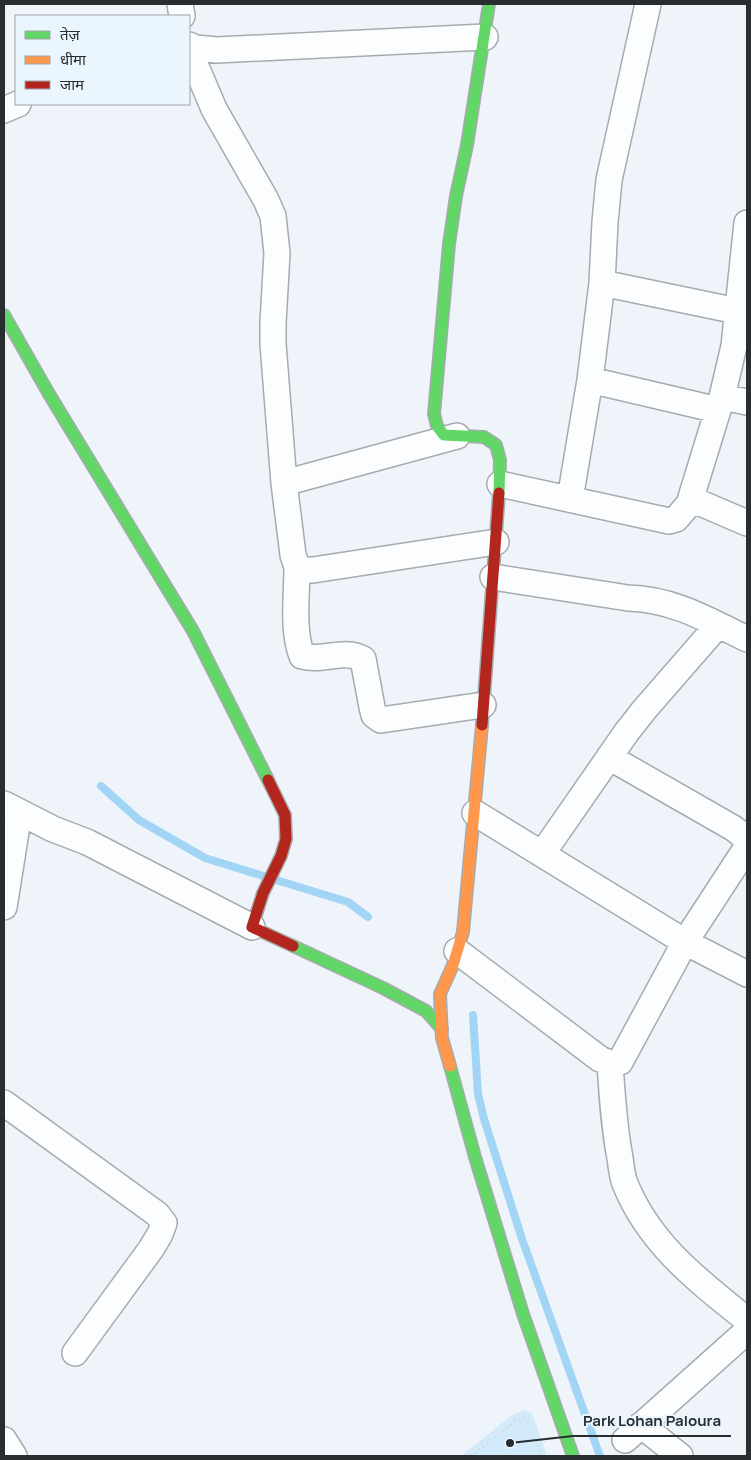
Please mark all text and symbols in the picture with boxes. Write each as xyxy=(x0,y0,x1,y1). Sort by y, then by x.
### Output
legend xyxy=(15,15,190,105)
text: तेज़ xyxy=(60,24,81,45)
text: धीमा xyxy=(60,49,87,70)
text: जाम xyxy=(60,74,85,95)
callout: Park Lohan Paloura xyxy=(573,1406,731,1436)
text: Park Lohan Paloura xyxy=(583,1410,721,1431)

